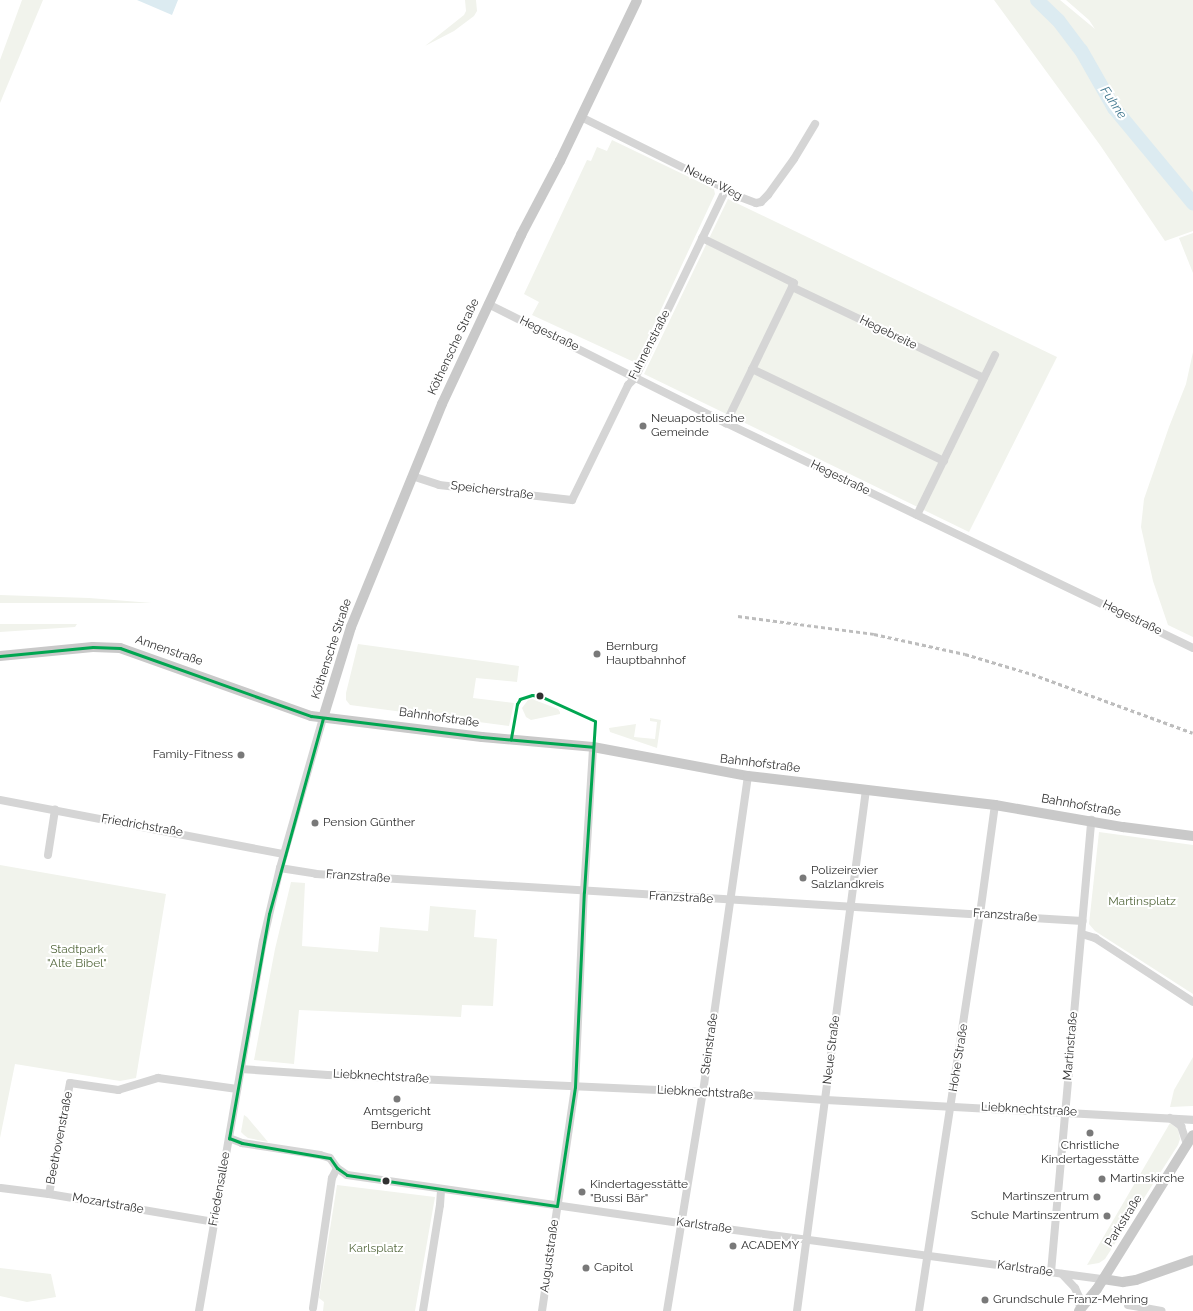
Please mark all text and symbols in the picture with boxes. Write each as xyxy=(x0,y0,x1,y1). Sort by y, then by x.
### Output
water label: Fuhne xyxy=(1096,84,1130,122)
street label: Neuer Weg xyxy=(681,162,745,204)
street label: Köthensche Straße xyxy=(425,297,483,397)
street label: Fuhnenstraße xyxy=(626,308,674,382)
street label: Hegestraße xyxy=(517,313,581,355)
street label: Hegebreite xyxy=(857,313,919,353)
place label: Neuapostolische Gemeinde xyxy=(651,412,745,440)
marker: Neuapostolische Gemeinde xyxy=(638,421,648,431)
street label: Hegestraße xyxy=(808,457,872,499)
street label: Speicherstraße xyxy=(450,479,534,503)
street label: Köthensche Straße xyxy=(309,597,355,701)
street label: Hegestraße xyxy=(1100,597,1164,639)
street label: Annenstraße xyxy=(133,633,205,669)
place label: Bernburg Hauptbahnhof xyxy=(606,640,686,668)
marker: Bernburg Hauptbahnhof xyxy=(591,648,603,660)
unlabelled marker xyxy=(535,691,545,701)
street label: Bahnhofstraße xyxy=(398,705,480,731)
place label: Family-Fitness xyxy=(153,748,233,762)
marker: Family-Fitness xyxy=(236,750,246,760)
street label: Bahnhofstraße xyxy=(719,752,801,776)
street label: Bahnhofstraße xyxy=(1040,792,1122,820)
street label: Friedrichstraße xyxy=(100,812,184,840)
place label: Pension Günther xyxy=(323,816,415,830)
marker: Pension Günther xyxy=(310,818,320,828)
place label: Polizeirevier Salzlandkreis xyxy=(811,864,884,892)
street label: Franzstraße xyxy=(325,868,391,886)
marker: Polizeirevier Salzlandkreis xyxy=(798,873,808,883)
street label: Franzstraße xyxy=(648,889,714,907)
park label: Martinsplatz xyxy=(1108,895,1176,909)
street label: Franzstraße xyxy=(972,907,1038,925)
park label: Stadtpark "Alte Bibel" xyxy=(47,943,107,971)
street label: Martinstraße xyxy=(1061,1011,1081,1081)
street label: Steinstraße xyxy=(699,1012,721,1076)
street label: Neue Straße xyxy=(821,1015,843,1085)
street label: Hohe Straße xyxy=(947,1023,971,1093)
street label: Liebknechtstraße xyxy=(333,1067,429,1087)
street label: Liebknechtstraße xyxy=(657,1083,753,1103)
street label: Beethovenstraße xyxy=(44,1090,76,1186)
marker: Amtsgericht Bernburg xyxy=(392,1094,402,1104)
street label: Liebknechtstraße xyxy=(981,1100,1077,1120)
place label: Amtsgericht Bernburg xyxy=(363,1105,431,1133)
marker: Christliche Kindertagesstätte xyxy=(1085,1128,1095,1138)
place label: Christliche Kindertagesstätte xyxy=(1041,1139,1139,1167)
street label: Friedensallee xyxy=(206,1151,234,1227)
place label: Martinskirche xyxy=(1110,1172,1184,1186)
marker: Martinskirche xyxy=(1097,1174,1107,1184)
unlabelled marker xyxy=(381,1176,391,1186)
place label: Kindertagesstätte "Bussi Bär" xyxy=(590,1178,688,1206)
marker: Kindertagesstätte "Bussi Bär" xyxy=(577,1187,587,1197)
place label: Martinszentrum xyxy=(1002,1190,1089,1204)
street label: Mozartstraße xyxy=(71,1191,145,1217)
marker: Martinszentrum xyxy=(1092,1192,1102,1202)
street label: Parkstraße xyxy=(1102,1192,1146,1250)
place label: Schule Martinszentrum xyxy=(971,1209,1099,1223)
marker: Schule Martinszentrum xyxy=(1102,1211,1112,1221)
street label: Karlstraße xyxy=(675,1215,733,1237)
street label: Auguststraße xyxy=(538,1219,562,1293)
place label: ACADEMY xyxy=(741,1239,799,1253)
marker: ACADEMY xyxy=(728,1241,738,1251)
park label: Karlsplatz xyxy=(349,1242,403,1256)
street label: Karlstraße xyxy=(996,1258,1054,1280)
place label: Capitol xyxy=(594,1261,633,1275)
marker: Capitol xyxy=(581,1263,591,1273)
place label: Grundschule Franz-Mehring xyxy=(993,1293,1148,1307)
marker: Grundschule Franz-Mehring xyxy=(980,1295,990,1305)

